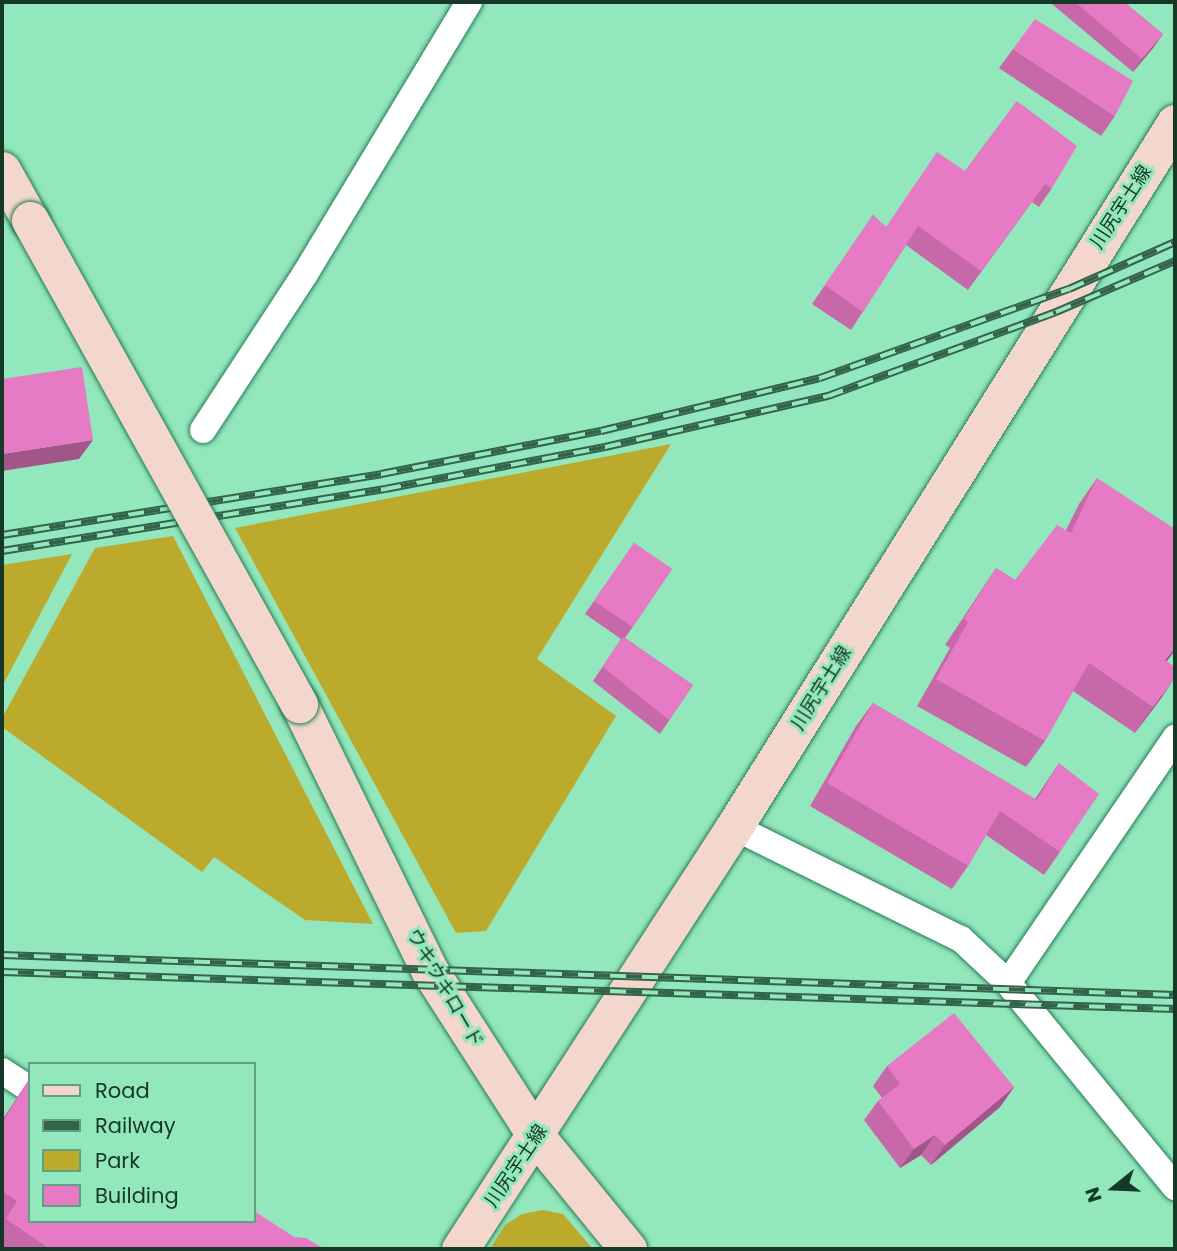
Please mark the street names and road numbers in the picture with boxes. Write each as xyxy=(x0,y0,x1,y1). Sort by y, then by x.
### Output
street label: 川尻宇土線 xyxy=(1086,161,1156,253)
street label: 川尻宇土線 xyxy=(786,642,856,734)
street label: ウキウキロード xyxy=(402,925,488,1051)
street label: 川尻宇土線 xyxy=(480,1120,552,1212)

